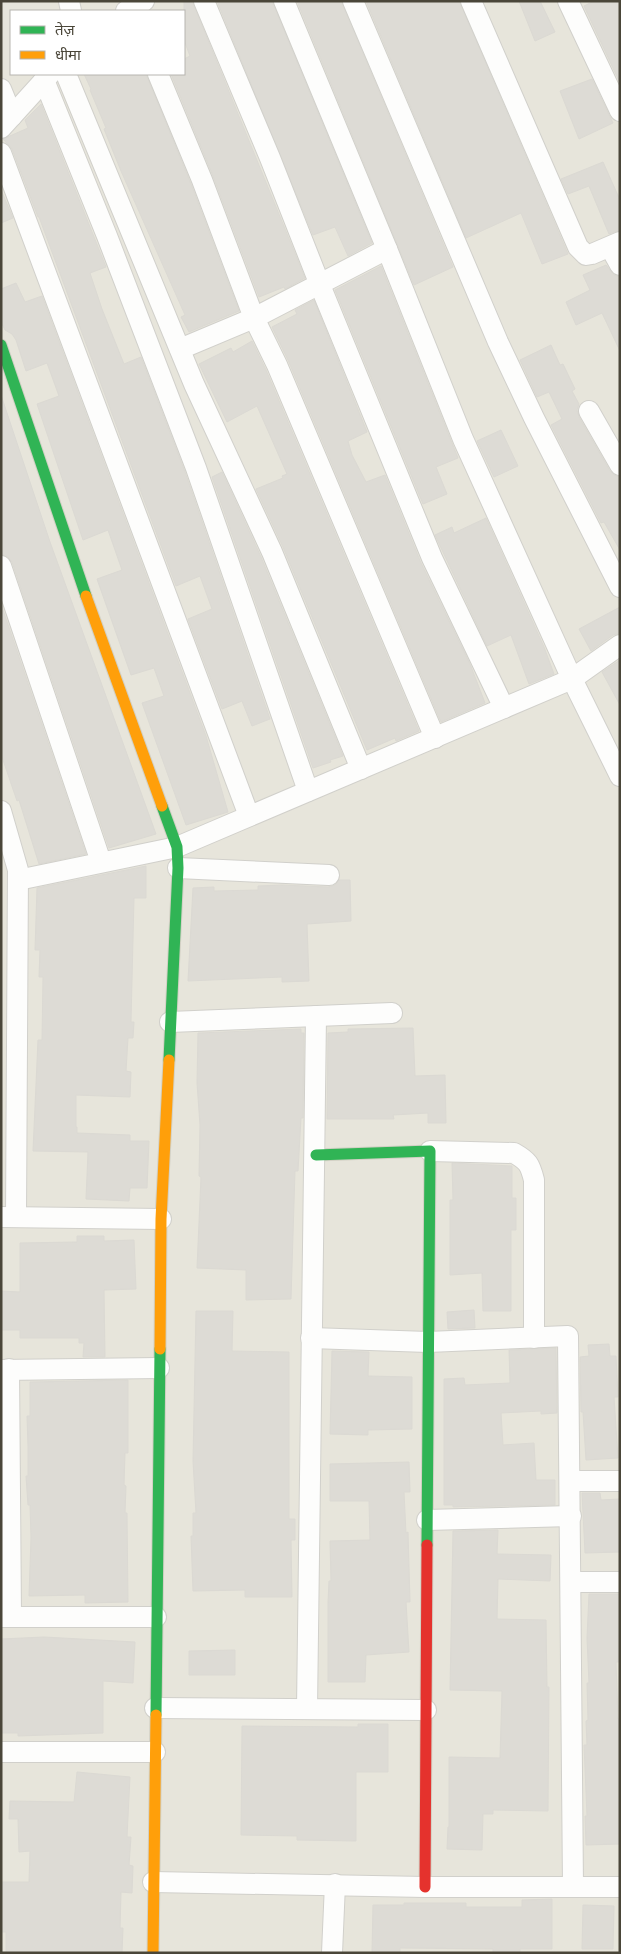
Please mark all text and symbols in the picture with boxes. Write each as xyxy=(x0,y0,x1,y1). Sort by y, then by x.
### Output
legend xyxy=(10,10,185,75)
text: तेज़ xyxy=(55,20,76,39)
text: धीमा xyxy=(55,45,82,64)

